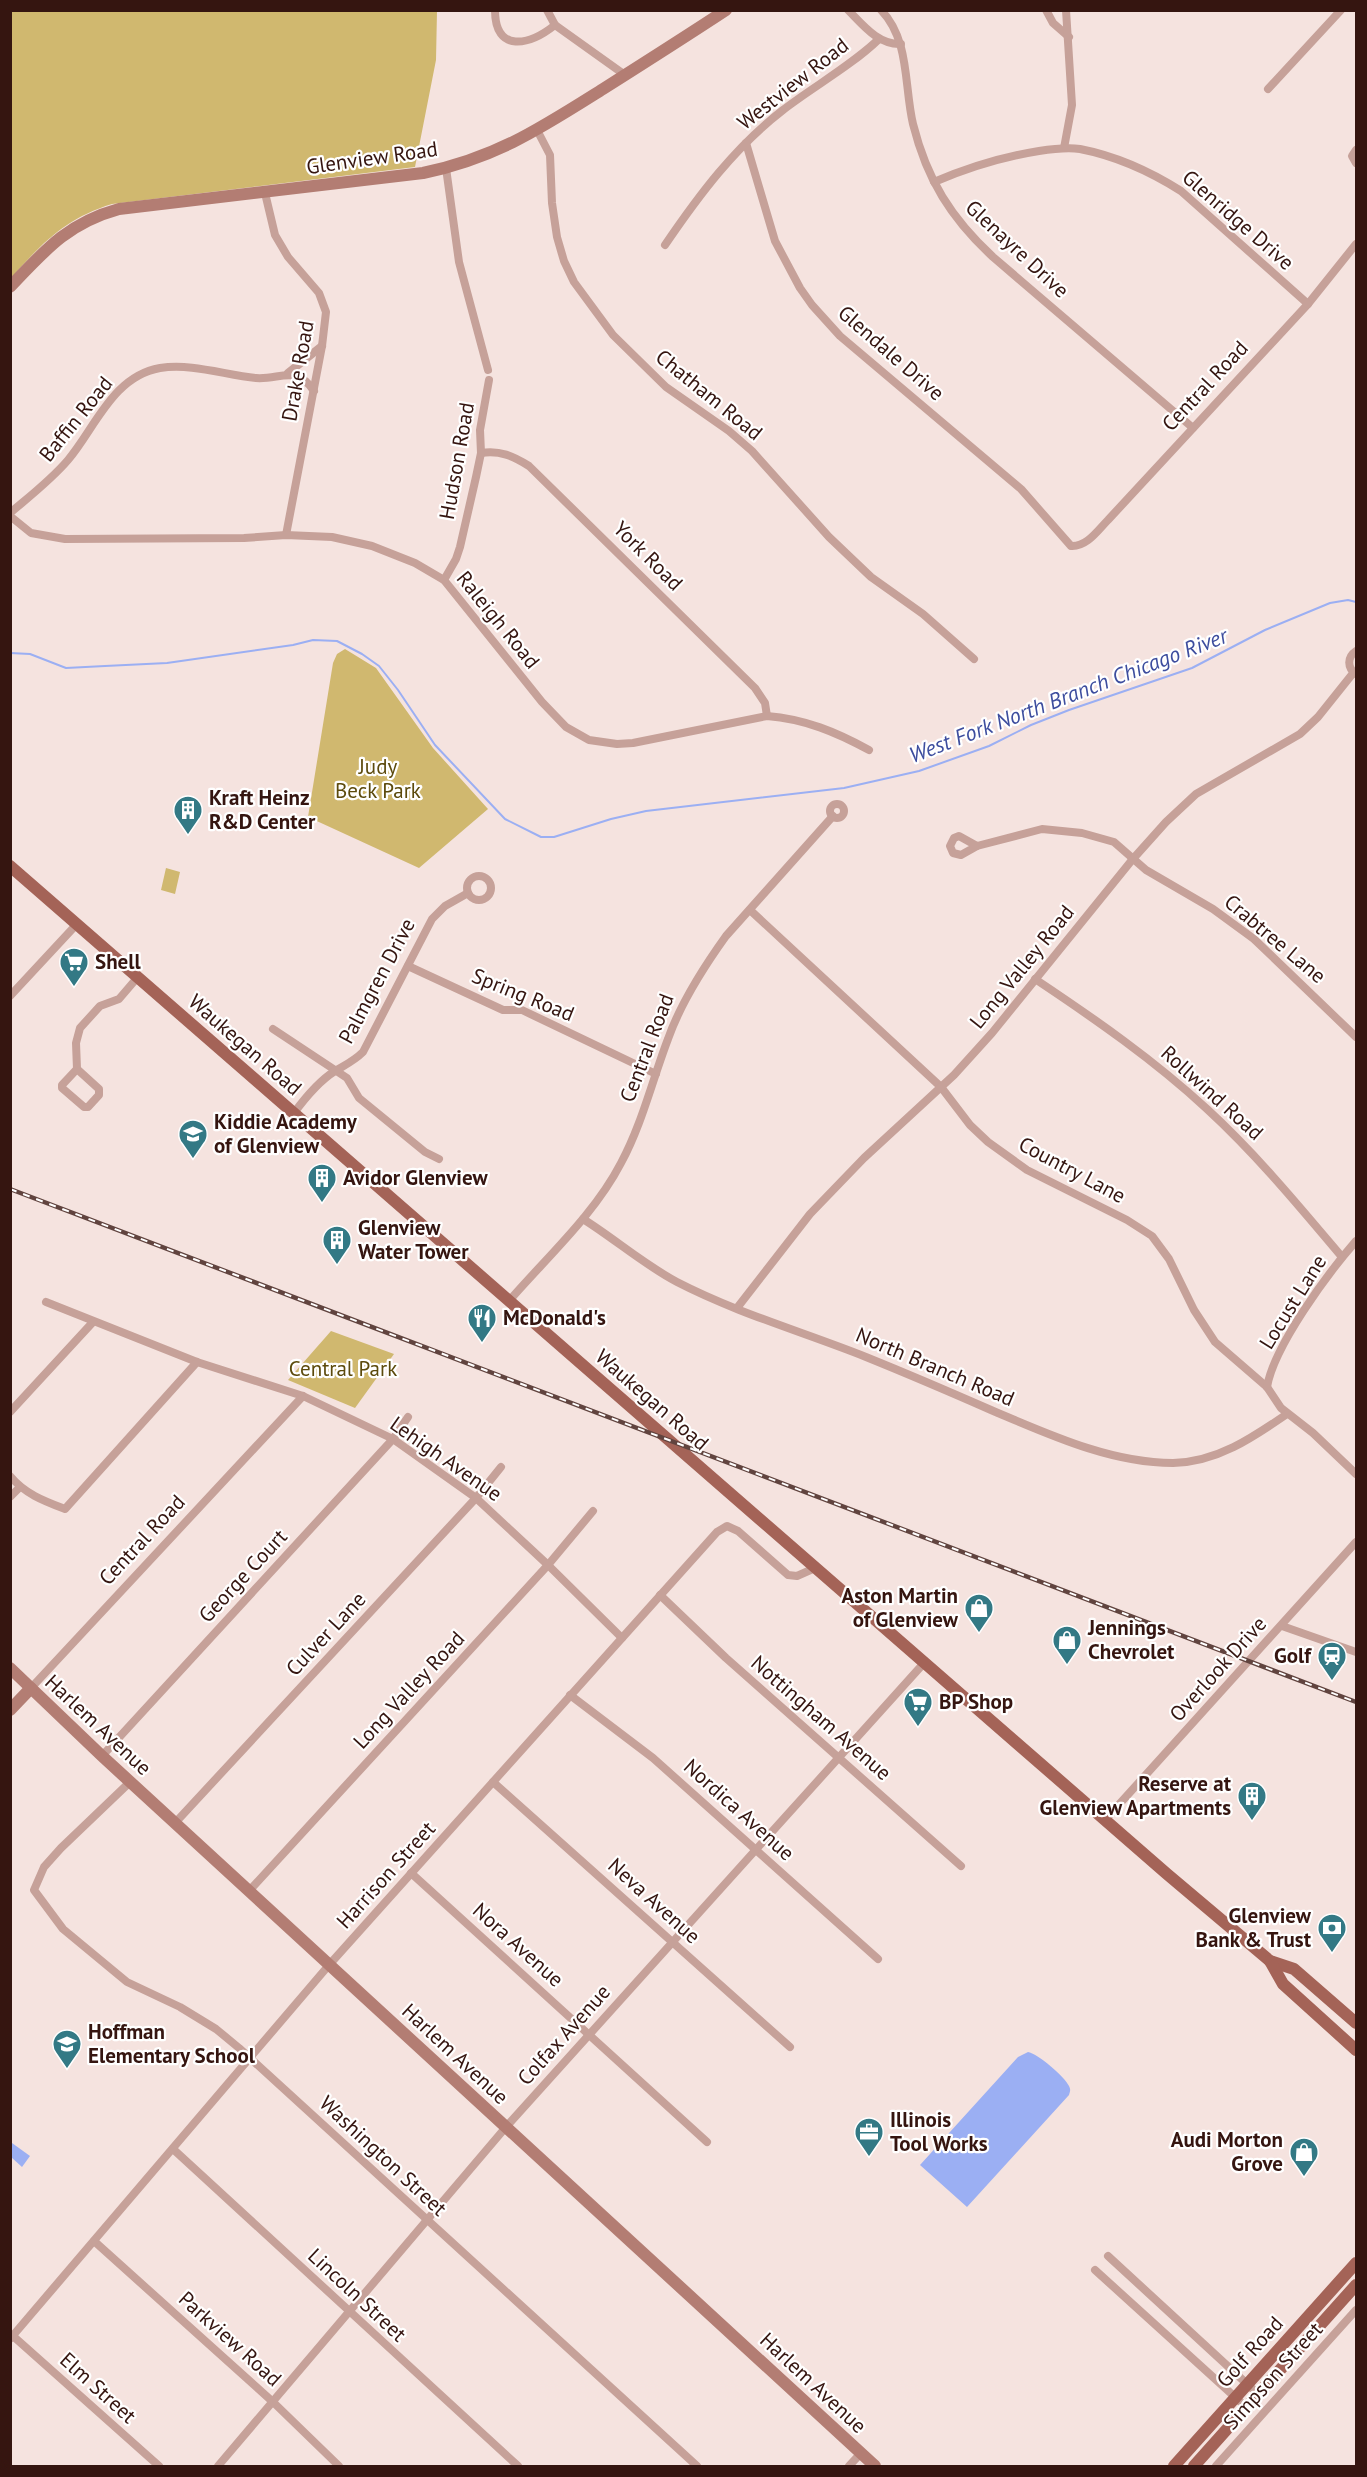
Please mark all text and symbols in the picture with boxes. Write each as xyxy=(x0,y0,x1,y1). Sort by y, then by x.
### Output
street label: Westview Road xyxy=(731,32,854,136)
street label: Glenview Road xyxy=(305,135,439,180)
street label: Glenridge Drive xyxy=(1177,164,1300,276)
street label: Glenayre Drive xyxy=(960,194,1075,303)
street label: Glendale Drive xyxy=(833,299,950,406)
street label: Drake Road xyxy=(275,318,320,423)
street label: Central Road xyxy=(1156,335,1253,437)
street label: Chatham Road xyxy=(650,343,768,446)
street label: Baffin Road xyxy=(33,370,118,467)
street label: Hudson Road xyxy=(433,400,480,522)
street label: York Road xyxy=(608,515,689,596)
street label: Raleigh Road xyxy=(451,565,546,674)
water label: West Fork North Branch Chicago River xyxy=(905,621,1233,769)
park label: Judy Beck Park xyxy=(335,753,421,804)
place label: Kraft Heinz R&D Center xyxy=(209,784,316,835)
building icon: Kraft Heinz R&D Center xyxy=(172,794,204,836)
street label: Crabtree Lane xyxy=(1219,888,1332,989)
street label: Long Valley Road xyxy=(963,899,1080,1034)
street label: Palmgren Drive xyxy=(332,914,421,1048)
supermarket icon: Shell xyxy=(58,946,90,988)
place label: Shell xyxy=(95,948,141,975)
street label: Spring Road xyxy=(468,962,578,1027)
street label: Waukegan Road xyxy=(183,988,308,1101)
street label: Central Road xyxy=(613,990,680,1106)
street label: Rollwind Road xyxy=(1155,1039,1269,1146)
place label: Kiddie Academy of Glenview xyxy=(214,1108,358,1159)
school or university icon: Kiddie Academy of Glenview xyxy=(177,1118,209,1160)
street label: Country Lane xyxy=(1014,1130,1130,1209)
building icon: Avidor Glenview xyxy=(306,1162,338,1204)
place label: Avidor Glenview xyxy=(343,1164,489,1191)
place label: Glenview Water Tower xyxy=(358,1214,469,1265)
building icon: Glenview Water Tower xyxy=(321,1224,353,1266)
street label: Locust Lane xyxy=(1253,1250,1332,1354)
restaurant icon: McDonald's xyxy=(466,1302,498,1344)
place label: McDonald's xyxy=(503,1304,606,1331)
street label: North Branch Road xyxy=(852,1321,1019,1412)
street label: Waukegan Road xyxy=(590,1343,715,1456)
park label: Central Park xyxy=(289,1355,397,1382)
street label: Lehigh Avenue xyxy=(385,1410,508,1507)
street label: Central Road xyxy=(93,1489,190,1591)
street label: George Court xyxy=(193,1523,293,1628)
place label: Aston Martin of Glenview xyxy=(842,1582,959,1633)
street label: Culver Lane xyxy=(280,1586,371,1681)
shop icon: Aston Martin of Glenview xyxy=(963,1592,995,1634)
street label: Overlook Drive xyxy=(1163,1610,1272,1727)
place label: Jennings Chevrolet xyxy=(1087,1614,1175,1665)
shop icon: Jennings Chevrolet xyxy=(1051,1624,1083,1666)
street label: Long Valley Road xyxy=(347,1625,470,1754)
station icon: Golf xyxy=(1316,1640,1348,1682)
place label: Golf xyxy=(1274,1642,1312,1669)
street label: Nottingham Avenue xyxy=(745,1649,897,1786)
street label: Harlem Avenue xyxy=(39,1668,157,1781)
supermarket icon: BP Shop xyxy=(902,1686,934,1728)
place label: BP Shop xyxy=(939,1688,1013,1715)
street label: Nordica Avenue xyxy=(678,1753,800,1866)
place label: Reserve at Glenview Apartments xyxy=(1040,1770,1232,1821)
building icon: Reserve at Glenview Apartments xyxy=(1236,1780,1268,1822)
street label: Harrison Street xyxy=(330,1815,441,1934)
street label: Neva Avenue xyxy=(602,1852,706,1949)
street label: Nora Avenue xyxy=(467,1897,570,1993)
place label: Glenview Bank & Trust xyxy=(1196,1902,1312,1953)
bank icon: Glenview Bank & Trust xyxy=(1316,1912,1348,1954)
street label: Colfax Avenue xyxy=(511,1979,616,2091)
street label: Harlem Avenue xyxy=(396,1997,514,2110)
place label: Hoffman Elementary School xyxy=(88,2018,256,2069)
school or university icon: Hoffman Elementary School xyxy=(51,2028,83,2070)
street label: Washington Street xyxy=(314,2090,453,2222)
place label: Illinois Tool Works xyxy=(890,2106,988,2157)
office icon: Illinois Tool Works xyxy=(853,2116,885,2158)
place label: Audi Morton Grove xyxy=(1171,2126,1283,2177)
shop icon: Audi Morton Grove xyxy=(1288,2136,1320,2178)
street label: Lincoln Street xyxy=(302,2242,412,2347)
street label: Parkview Road xyxy=(173,2285,288,2392)
street label: Golf Road xyxy=(1210,2310,1289,2393)
street label: Simpson Street xyxy=(1217,2316,1328,2435)
street label: Harlem Avenue xyxy=(754,2326,872,2439)
street label: Elm Street xyxy=(54,2346,142,2429)

